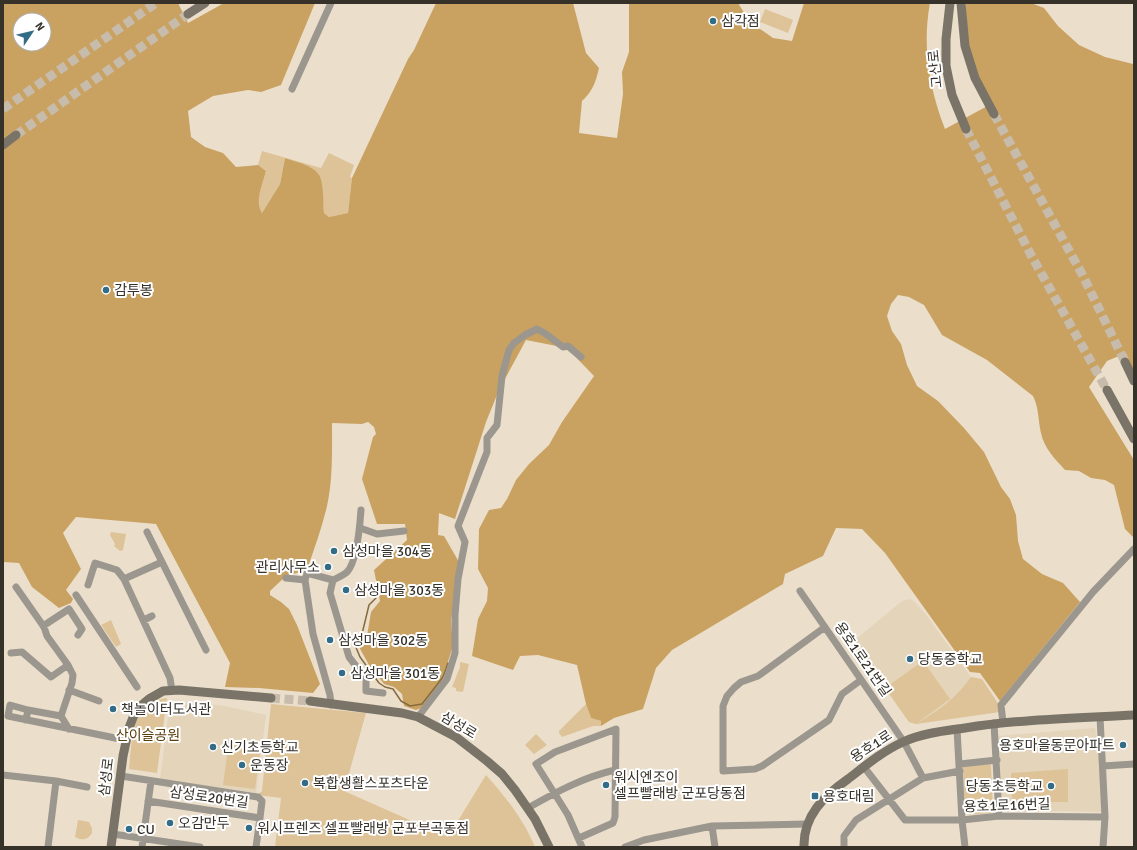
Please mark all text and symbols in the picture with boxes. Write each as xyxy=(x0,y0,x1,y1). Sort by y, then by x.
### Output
north arrow xyxy=(12,12,52,52)
place label: 삼각점 xyxy=(721,13,760,30)
marker: 삼각점 xyxy=(708,16,718,26)
text: N xyxy=(32,20,47,33)
street label: 고산로 xyxy=(925,49,946,89)
place label: 감투봉 xyxy=(114,282,153,299)
marker: 감투봉 xyxy=(101,285,111,295)
place label: 삼성마을 304동 xyxy=(342,543,432,560)
marker: 삼성마을 304동 xyxy=(329,546,339,556)
place label: 관리사무소 xyxy=(256,559,320,576)
marker: 관리사무소 xyxy=(323,562,333,572)
place label: 삼성마을 303동 xyxy=(354,582,444,599)
marker: 삼성마을 303동 xyxy=(341,585,351,595)
street label: 용호1로21번길 xyxy=(831,619,895,700)
place label: 삼성마을 302동 xyxy=(338,632,428,649)
marker: 삼성마을 302동 xyxy=(325,635,335,645)
place label: 당동중학교 xyxy=(918,651,983,668)
marker: 당동중학교 xyxy=(905,654,915,664)
place label: 삼성마을 301동 xyxy=(350,665,440,682)
marker: 삼성마을 301동 xyxy=(337,668,347,678)
place label: 책놀이터도서관 xyxy=(121,701,211,718)
marker: 책놀이터도서관 xyxy=(108,704,118,714)
street label: 삼성로 xyxy=(438,708,480,743)
park label: 산이슬공원 xyxy=(116,727,180,744)
street label: 용호1로 xyxy=(847,727,895,766)
place label: 용호마을동문아파트 xyxy=(999,737,1115,754)
place label: 신기초등학교 xyxy=(221,739,298,756)
marker: 용호마을동문아파트 xyxy=(1118,740,1128,750)
marker: 신기초등학교 xyxy=(208,742,218,752)
street label: 삼성로 xyxy=(96,757,117,797)
place label: 운동장 xyxy=(250,757,289,774)
marker: 운동장 xyxy=(237,760,247,770)
place label: 워시엔조이 셀프빨래방 군포당동점 xyxy=(614,769,746,802)
place label: 복합생활스포츠타운 xyxy=(313,775,429,792)
marker: 복합생활스포츠타운 xyxy=(300,778,310,788)
place label: 당동초등학교 xyxy=(966,778,1043,795)
marker: 워시엔조이 셀프빨래방 군포당동점 xyxy=(601,780,611,790)
marker: 당동초등학교 xyxy=(1046,781,1056,791)
street label: 삼성로20번길 xyxy=(168,784,249,811)
place label: 용호대림 xyxy=(823,788,875,805)
marker: 용호대림 xyxy=(810,791,820,801)
street label: 용호1로16번길 xyxy=(963,795,1051,816)
place label: 오감만두 xyxy=(178,815,230,832)
marker: 오감만두 xyxy=(165,818,175,828)
place label: 워시프렌즈 셀프빨래방 군포부곡동점 xyxy=(257,820,469,837)
place label: CU xyxy=(137,821,155,838)
marker: 워시프렌즈 셀프빨래방 군포부곡동점 xyxy=(244,823,254,833)
marker: CU xyxy=(124,824,134,834)

